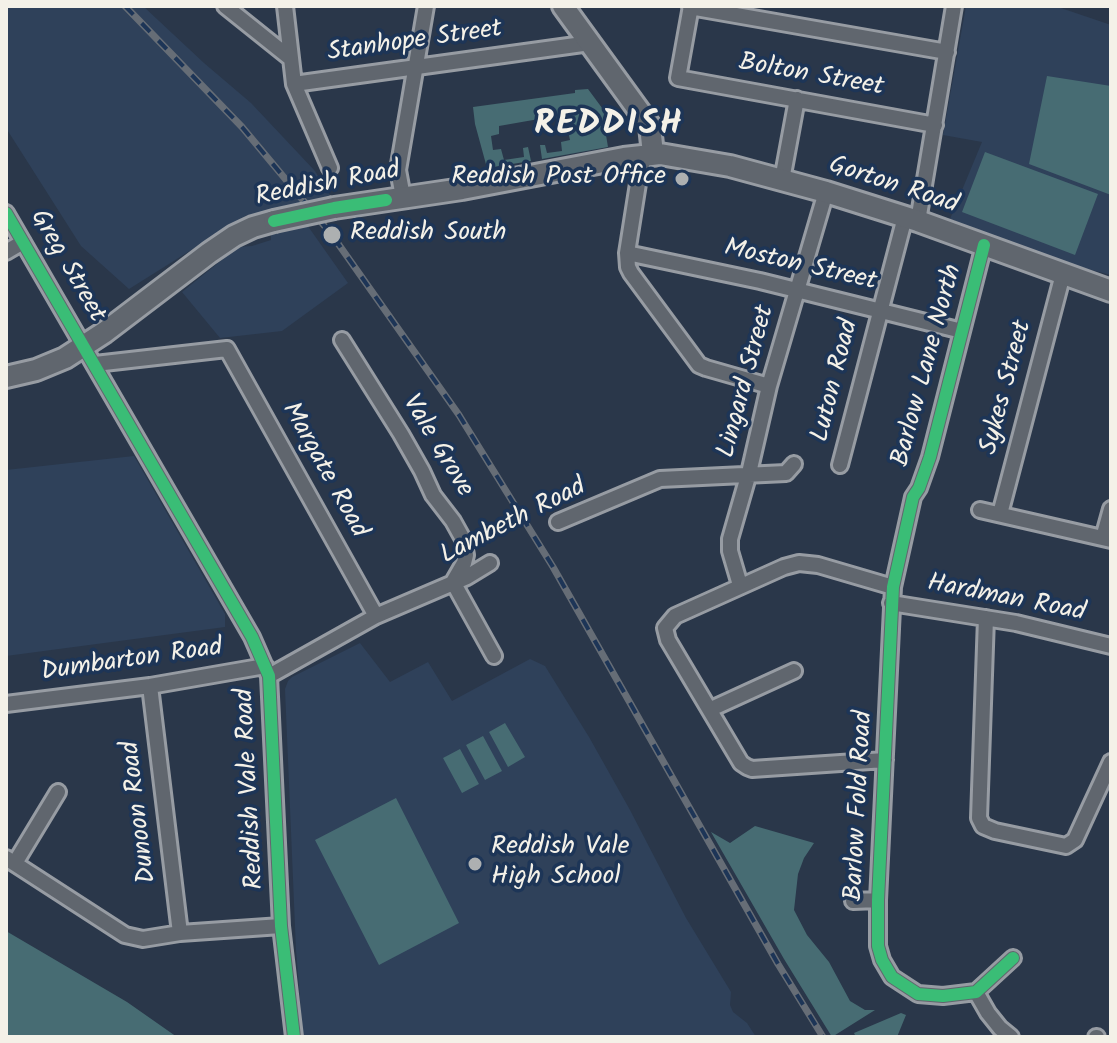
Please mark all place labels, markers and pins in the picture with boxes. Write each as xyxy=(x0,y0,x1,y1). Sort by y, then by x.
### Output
place label: Reddish Post Office xyxy=(451,163,666,195)
marker: Reddish Post Office xyxy=(673,170,691,188)
place label: Reddish South xyxy=(350,219,507,251)
marker: Reddish South xyxy=(321,224,343,246)
place label: Reddish Vale High School xyxy=(491,833,630,894)
marker: Reddish Vale High School xyxy=(466,855,484,873)

